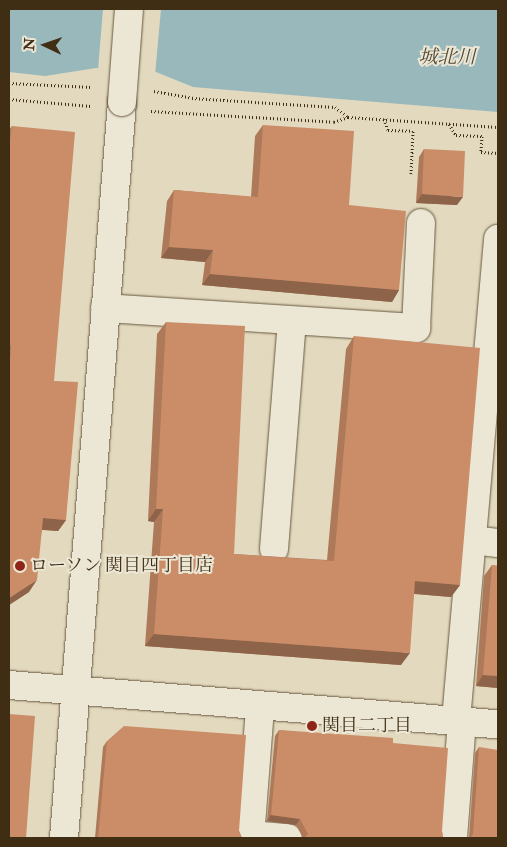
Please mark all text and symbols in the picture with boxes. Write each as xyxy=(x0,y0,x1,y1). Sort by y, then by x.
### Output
north arrow xyxy=(20,20,70,70)
text: N xyxy=(21,37,38,51)
water label: 城北川 xyxy=(419,47,475,69)
place label: ローソン 関目四丁目店 xyxy=(30,555,214,577)
marker: ローソン 関目四丁目店 xyxy=(14,560,26,572)
place label: 関目二丁目 xyxy=(322,715,412,737)
marker: 関目二丁目 xyxy=(306,720,318,732)

